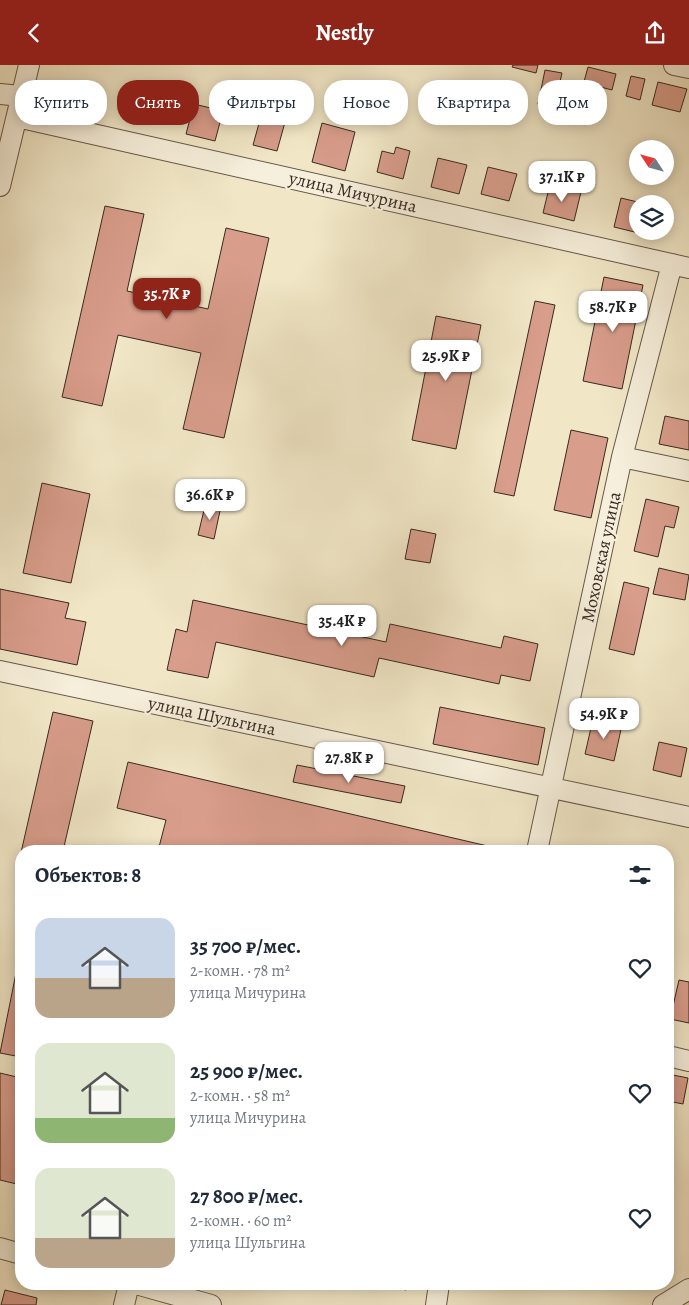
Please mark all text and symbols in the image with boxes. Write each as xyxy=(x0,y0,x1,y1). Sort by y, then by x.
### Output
text: Nestly xyxy=(315,18,374,48)
icon: back xyxy=(20,19,48,47)
icon: share xyxy=(641,19,669,47)
chip: Купить xyxy=(15,80,107,125)
chip: Снять xyxy=(117,80,199,125)
chip: Фильтры xyxy=(209,80,314,125)
chip: Новое xyxy=(324,80,408,125)
chip: Квартира xyxy=(418,80,528,125)
chip: Дом xyxy=(538,80,607,125)
north arrow xyxy=(629,140,674,185)
map controls xyxy=(629,140,674,240)
pin: 37.1K ₽ xyxy=(516,161,608,203)
street label: улица Мичурина xyxy=(286,165,420,219)
text: 37.1K ₽ xyxy=(539,166,585,188)
button: layers xyxy=(629,195,674,240)
pin: 35.7K ₽ xyxy=(121,277,213,320)
text: 35.7K ₽ xyxy=(144,283,190,305)
pin: 58.7K ₽ xyxy=(567,291,659,333)
text: 58.7K ₽ xyxy=(589,296,637,318)
pin: 25.9K ₽ xyxy=(400,339,492,382)
text: 25.9K ₽ xyxy=(422,345,470,367)
pin: 36.6K ₽ xyxy=(164,479,256,521)
text: 36.6K ₽ xyxy=(186,484,234,506)
street label: Моховская улица xyxy=(575,489,627,625)
pin: 35.4K ₽ xyxy=(296,605,388,647)
text: 35.4K ₽ xyxy=(318,610,366,632)
street label: улица Шульгина xyxy=(145,691,279,741)
pin: 54.9K ₽ xyxy=(558,697,650,740)
text: 54.9K ₽ xyxy=(580,703,628,725)
pin: 27.8K ₽ xyxy=(303,741,395,784)
text: 27.8K ₽ xyxy=(325,747,373,769)
text: Объектов: 8 xyxy=(35,861,141,889)
icon: filters xyxy=(626,861,654,889)
text: 35 700 ₽/мес. xyxy=(190,932,301,960)
icon: home xyxy=(75,938,135,998)
icon: heart xyxy=(626,954,654,982)
text: 2-комн. · 78 m² xyxy=(190,960,290,982)
text: улица Мичурина xyxy=(190,982,306,1004)
text: 25 900 ₽/мес. xyxy=(190,1057,303,1085)
icon: home xyxy=(75,1063,135,1123)
icon: heart xyxy=(626,1079,654,1107)
text: 2-комн. · 58 m² xyxy=(190,1085,290,1107)
text: улица Мичурина xyxy=(190,1107,306,1129)
text: 27 800 ₽/мес. xyxy=(190,1182,304,1210)
icon: home xyxy=(75,1188,135,1248)
icon: heart xyxy=(626,1204,654,1232)
text: 2-комн. · 60 m² xyxy=(190,1210,292,1232)
text: улица Шульгина xyxy=(190,1232,306,1254)

